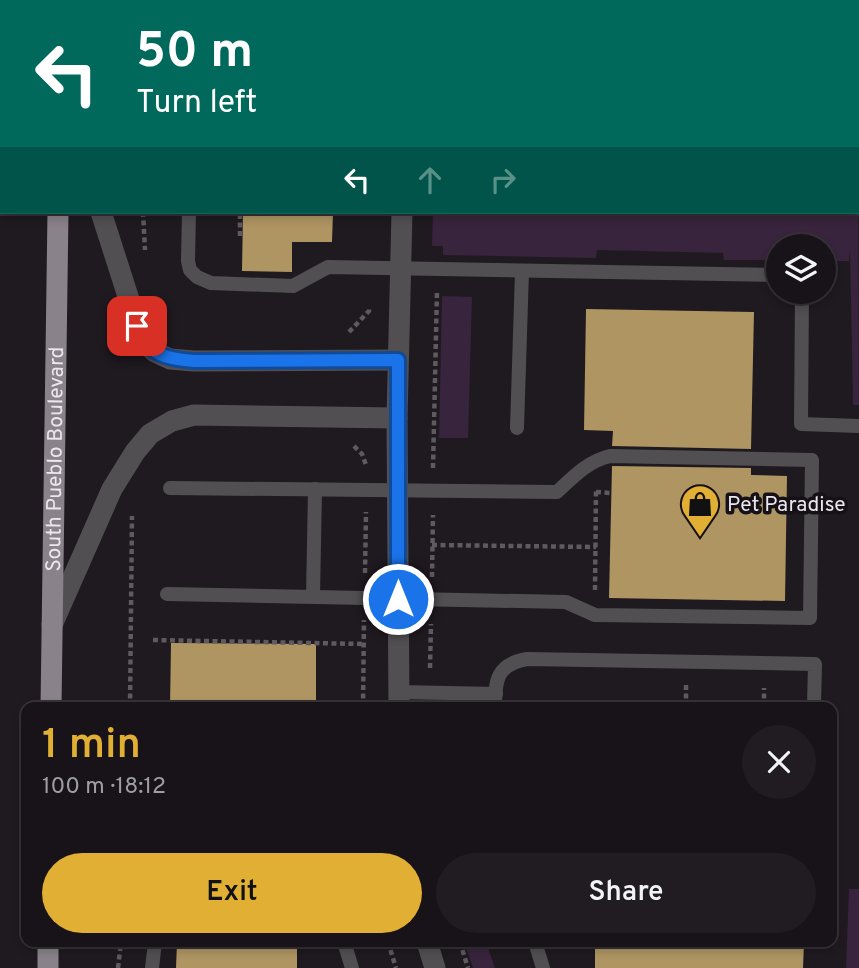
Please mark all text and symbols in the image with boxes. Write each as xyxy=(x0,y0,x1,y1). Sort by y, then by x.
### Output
text: 50 m xyxy=(136,23,253,85)
icon: left xyxy=(21,28,112,119)
text: Turn left xyxy=(136,84,257,124)
icon: left xyxy=(338,161,376,199)
icon: ahead xyxy=(411,161,449,199)
icon: right xyxy=(484,161,522,199)
map controls xyxy=(766,234,836,304)
button: layers xyxy=(766,234,836,304)
pin xyxy=(107,296,167,356)
icon: arrive xyxy=(118,307,156,345)
street label: South Pueblo Boulevard xyxy=(41,346,71,572)
shop icon: Pet Paradise xyxy=(679,483,721,538)
place label: Pet Paradise xyxy=(727,492,846,519)
position arrow xyxy=(361,562,435,636)
text: 1 min xyxy=(42,720,141,773)
button: close xyxy=(742,725,816,799)
text: 100 m · 18:12 xyxy=(42,773,166,802)
button: Exit xyxy=(42,853,422,933)
button: Share xyxy=(436,853,816,933)

